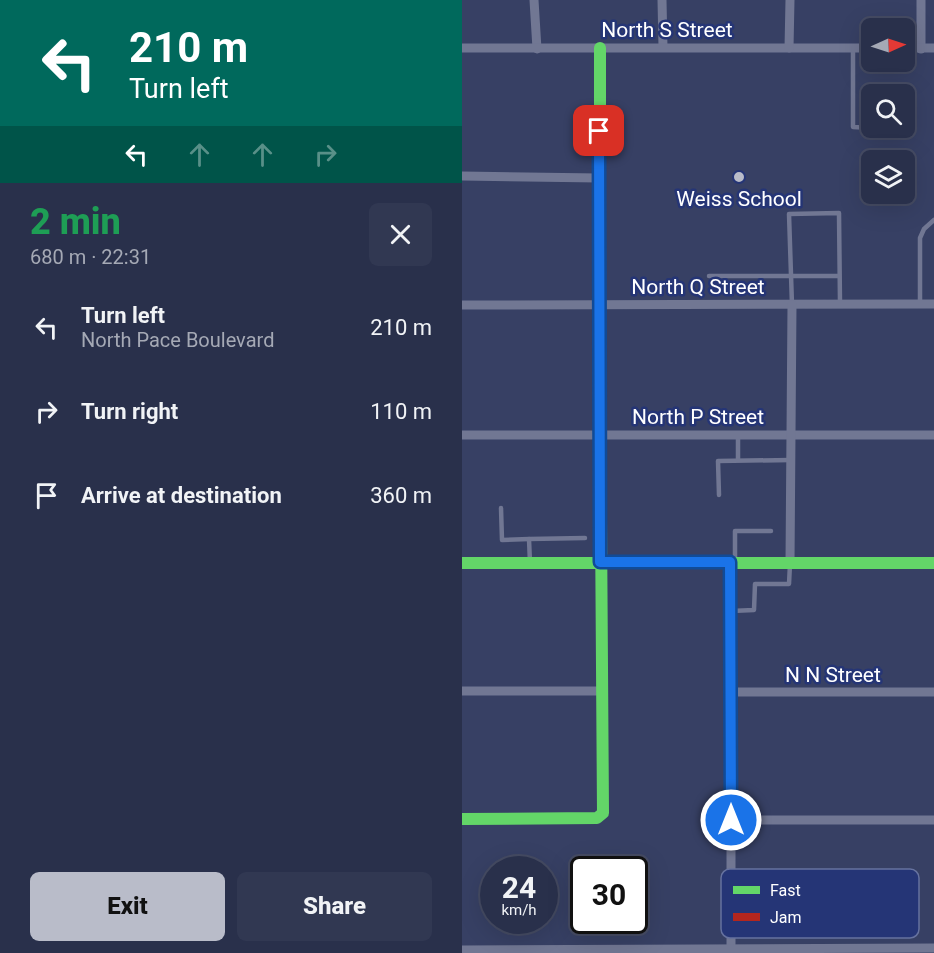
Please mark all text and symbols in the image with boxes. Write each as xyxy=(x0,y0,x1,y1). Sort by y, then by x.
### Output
street label: North S Street xyxy=(601,18,733,42)
north arrow xyxy=(861,18,915,72)
map controls xyxy=(861,18,915,204)
text: 210 m xyxy=(129,23,248,72)
icon: left xyxy=(30,24,108,102)
text: Turn left xyxy=(129,73,229,105)
button: search xyxy=(861,84,915,138)
pin xyxy=(573,105,624,156)
icon: arrive xyxy=(582,114,615,147)
icon: left xyxy=(120,138,153,171)
icon: ahead xyxy=(183,138,216,171)
icon: ahead xyxy=(246,138,279,171)
icon: right xyxy=(309,138,342,171)
button: layers xyxy=(861,150,915,204)
marker: Weiss School xyxy=(732,170,746,184)
place label: Weiss School xyxy=(676,187,802,211)
text: 2 min xyxy=(30,201,121,243)
button: close xyxy=(369,203,432,266)
text: 680 m · 22:31 xyxy=(30,245,151,269)
street label: North Q Street xyxy=(631,275,765,299)
text: Turn left xyxy=(81,303,165,328)
icon: left xyxy=(30,311,63,344)
text: 210 m xyxy=(370,315,432,340)
text: North Pace Boulevard xyxy=(81,328,274,352)
icon: right xyxy=(30,395,63,428)
text: Turn right xyxy=(81,399,178,424)
text: 110 m xyxy=(370,399,432,424)
street label: North P Street xyxy=(632,405,764,429)
icon: arrive xyxy=(30,479,63,512)
text: Arrive at destination xyxy=(81,483,282,508)
text: 360 m xyxy=(370,483,432,508)
street label: N N Street xyxy=(785,663,881,687)
position arrow xyxy=(699,788,763,852)
speed limit sign: 30 xyxy=(570,856,648,934)
legend xyxy=(721,869,919,938)
text: 24 xyxy=(502,870,536,905)
button: Exit xyxy=(30,872,225,941)
button: Share xyxy=(237,872,432,941)
text: Fast xyxy=(770,881,801,900)
text: km/h xyxy=(501,901,537,919)
text: Jam xyxy=(770,908,802,927)

